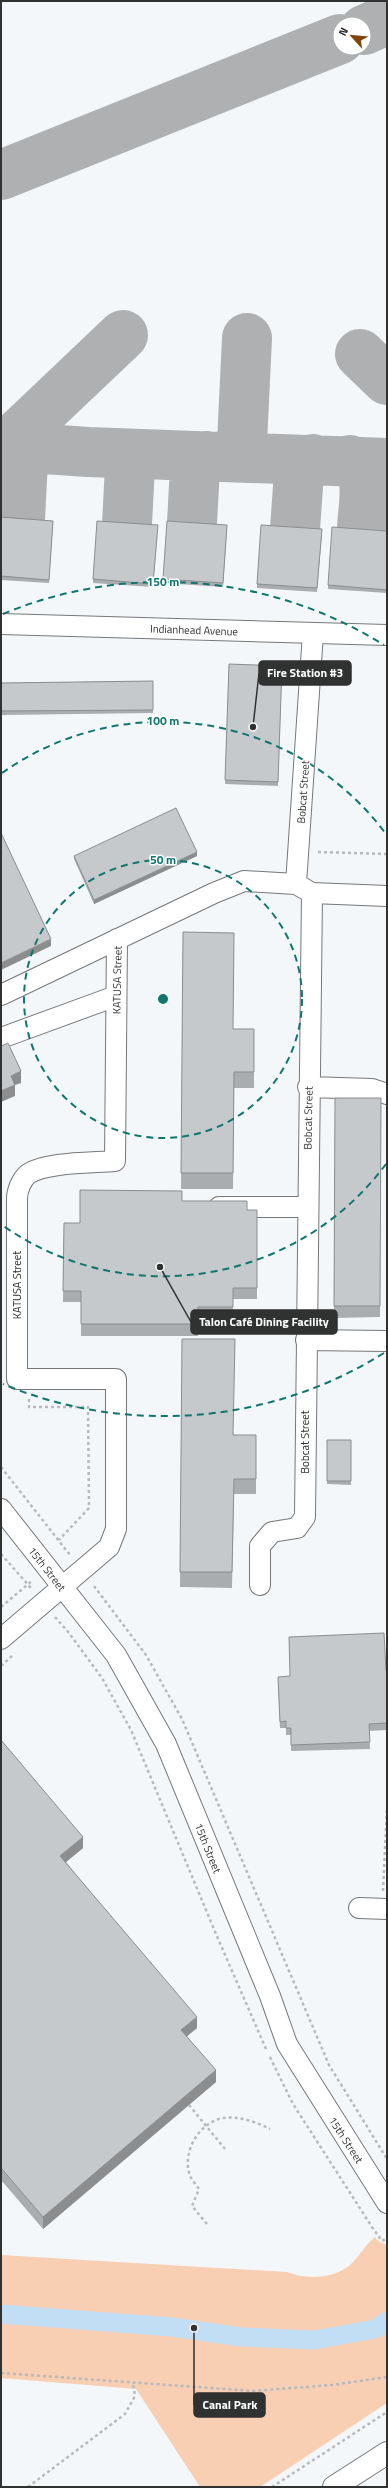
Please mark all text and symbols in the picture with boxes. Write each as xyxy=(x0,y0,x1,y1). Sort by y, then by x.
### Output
north arrow xyxy=(332,16,372,56)
text: N xyxy=(334,24,352,38)
text: 150 m xyxy=(147,572,179,591)
street label: Indianhead Avenue xyxy=(150,620,239,640)
callout: Fire Station #3 xyxy=(259,661,351,685)
text: Fire Station #3 xyxy=(267,663,343,682)
text: 100 m xyxy=(147,711,179,730)
street label: Bobcat Street xyxy=(293,760,313,824)
text: 50 m xyxy=(150,850,176,869)
street label: KATUSA Street xyxy=(108,946,126,1014)
centre of rings xyxy=(156,992,170,1006)
street label: Bobcat Street xyxy=(299,1086,317,1150)
street label: KATUSA Street xyxy=(9,1251,25,1319)
callout: Talon Café Dining Facility xyxy=(191,1310,337,1334)
text: Talon Café Dining Facility xyxy=(199,1312,329,1331)
street label: Bobcat Street xyxy=(297,1410,313,1474)
street label: 15th Street xyxy=(24,1543,70,1595)
street label: 15th Street xyxy=(191,1820,225,1876)
street label: 15th Street xyxy=(325,2113,367,2167)
callout: Canal Park xyxy=(194,2393,265,2417)
text: Canal Park xyxy=(202,2395,258,2414)

